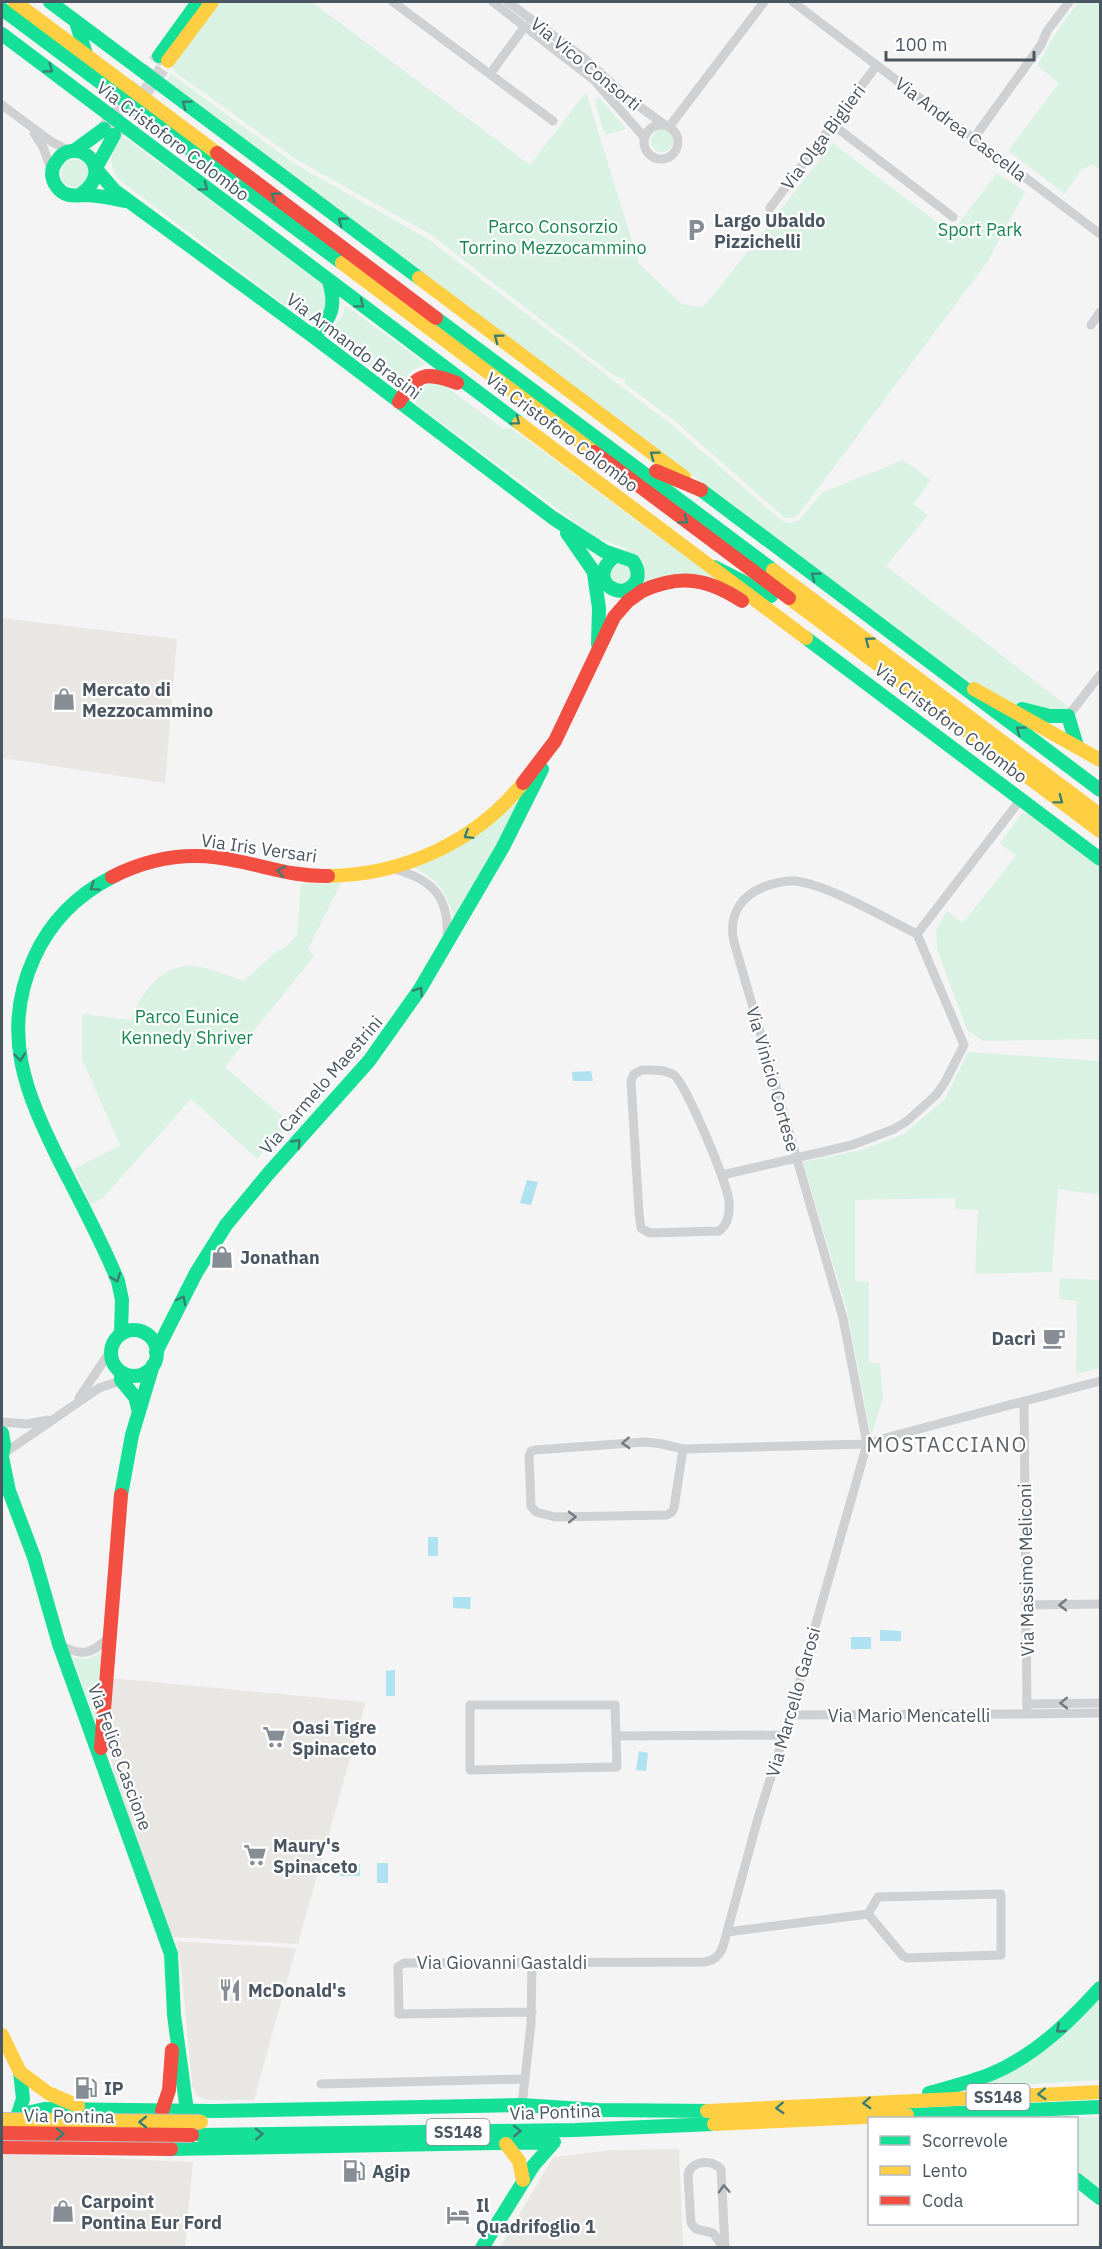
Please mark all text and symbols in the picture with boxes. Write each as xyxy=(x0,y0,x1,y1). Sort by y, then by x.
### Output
street label: Via Vico Consorti xyxy=(526,12,646,116)
scale bar xyxy=(886,24,1034,62)
text: 100 m xyxy=(895,33,947,56)
one-way arrow xyxy=(42,62,53,73)
street label: Via Andrea Cascella xyxy=(890,72,1032,186)
street label: Via Cristoforo Colombo xyxy=(92,76,254,206)
street label: Via Olga Biglieri xyxy=(776,80,870,194)
one-way arrow xyxy=(181,101,192,112)
one-way arrow xyxy=(197,179,208,190)
one-way arrow xyxy=(270,192,281,203)
place label: Largo Ubaldo Pizzichelli xyxy=(714,209,825,253)
park label: Parco Consorzio Torrino Mezzocammino xyxy=(459,215,647,259)
parking icon: Largo Ubaldo Pizzichelli xyxy=(683,217,709,243)
one-way arrow xyxy=(338,218,349,229)
park label: Sport Park xyxy=(938,218,1023,241)
street label: Via Armando Brasini xyxy=(282,288,426,404)
one-way arrow xyxy=(353,297,364,308)
one-way arrow xyxy=(494,334,505,345)
street label: Via Cristoforo Colombo xyxy=(481,367,643,497)
one-way arrow xyxy=(510,413,521,424)
one-way arrow xyxy=(650,452,661,463)
one-way arrow xyxy=(678,512,689,523)
one-way arrow xyxy=(811,572,822,583)
one-way arrow xyxy=(864,637,875,648)
street label: Via Cristoforo Colombo xyxy=(870,658,1032,788)
place label: Mercato di Mezzocammino xyxy=(82,678,213,722)
shop icon: Mercato di Mezzocammino xyxy=(51,686,77,712)
one-way arrow xyxy=(1016,726,1027,737)
one-way arrow xyxy=(1052,793,1063,804)
one-way arrow xyxy=(464,827,474,839)
street label: Via Iris Versari xyxy=(199,828,319,868)
one-way arrow xyxy=(276,866,286,879)
one-way arrow xyxy=(89,880,100,891)
one-way arrow xyxy=(411,987,422,998)
street label: Via Vinicio Cortese xyxy=(741,1004,805,1154)
park label: Parco Eunice Kennedy Shriver xyxy=(121,1005,253,1049)
street label: Via Carmelo Maestrini xyxy=(254,1011,388,1159)
one-way arrow xyxy=(13,1052,25,1061)
one-way arrow xyxy=(289,1139,300,1150)
shop icon: Jonathan xyxy=(209,1244,235,1270)
place label: Jonathan xyxy=(240,1246,320,1269)
one-way arrow xyxy=(109,1272,121,1283)
one-way arrow xyxy=(175,1296,186,1306)
cafe icon: Dacrì xyxy=(1041,1325,1067,1351)
place label: Dacrì xyxy=(991,1327,1036,1350)
district label: MOSTACCIANO xyxy=(866,1430,1028,1458)
one-way arrow xyxy=(621,1436,630,1449)
street label: Via Massimo Meliconi xyxy=(1013,1483,1039,1657)
one-way arrow xyxy=(568,1511,577,1523)
one-way arrow xyxy=(1059,1598,1068,1611)
street label: Via Marcello Garosi xyxy=(761,1624,825,1780)
street label: Via Felice Cascione xyxy=(83,1680,157,1834)
one-way arrow xyxy=(1059,1697,1068,1709)
street label: Via Mario Mencatelli xyxy=(828,1704,990,1727)
place label: Oasi Tigre Spinaceto xyxy=(292,1716,377,1760)
supermarket icon: Oasi Tigre Spinaceto xyxy=(261,1724,287,1750)
place label: Maury's Spinaceto xyxy=(273,1834,358,1878)
supermarket icon: Maury's Spinaceto xyxy=(242,1842,268,1868)
street label: Via Giovanni Gastaldi xyxy=(417,1951,587,1974)
restaurant icon: McDonald's xyxy=(217,1977,243,2003)
place label: McDonald's xyxy=(248,1979,346,2002)
one-way arrow xyxy=(1056,2022,1066,2033)
fuel station icon: IP xyxy=(73,2075,99,2101)
place label: IP xyxy=(104,2077,124,2100)
road number: SS148 xyxy=(966,2084,1030,2110)
one-way arrow xyxy=(1038,2088,1047,2101)
one-way arrow xyxy=(862,2097,871,2110)
street label: Via Pontina xyxy=(509,2099,601,2125)
one-way arrow xyxy=(775,2101,784,2114)
street label: Via Pontina xyxy=(23,2104,115,2128)
one-way arrow xyxy=(138,2116,147,2128)
legend xyxy=(868,2117,1078,2225)
road number: SS148 xyxy=(426,2119,490,2145)
one-way arrow xyxy=(512,2125,521,2137)
one-way arrow xyxy=(55,2128,64,2140)
one-way arrow xyxy=(254,2128,263,2140)
text: Scorrevole xyxy=(922,2129,1008,2152)
fuel station icon: Agip xyxy=(341,2158,367,2184)
text: Lento xyxy=(922,2159,967,2182)
place label: Agip xyxy=(372,2160,410,2183)
one-way arrow xyxy=(717,2185,730,2194)
text: Coda xyxy=(922,2189,964,2212)
place label: Carpoint Pontina Eur Ford xyxy=(81,2190,222,2234)
place label: Il Quadrifoglio 1 xyxy=(476,2194,596,2238)
shop icon: Carpoint Pontina Eur Ford xyxy=(50,2198,76,2224)
hotel icon: Il Quadrifoglio 1 xyxy=(445,2202,471,2228)

